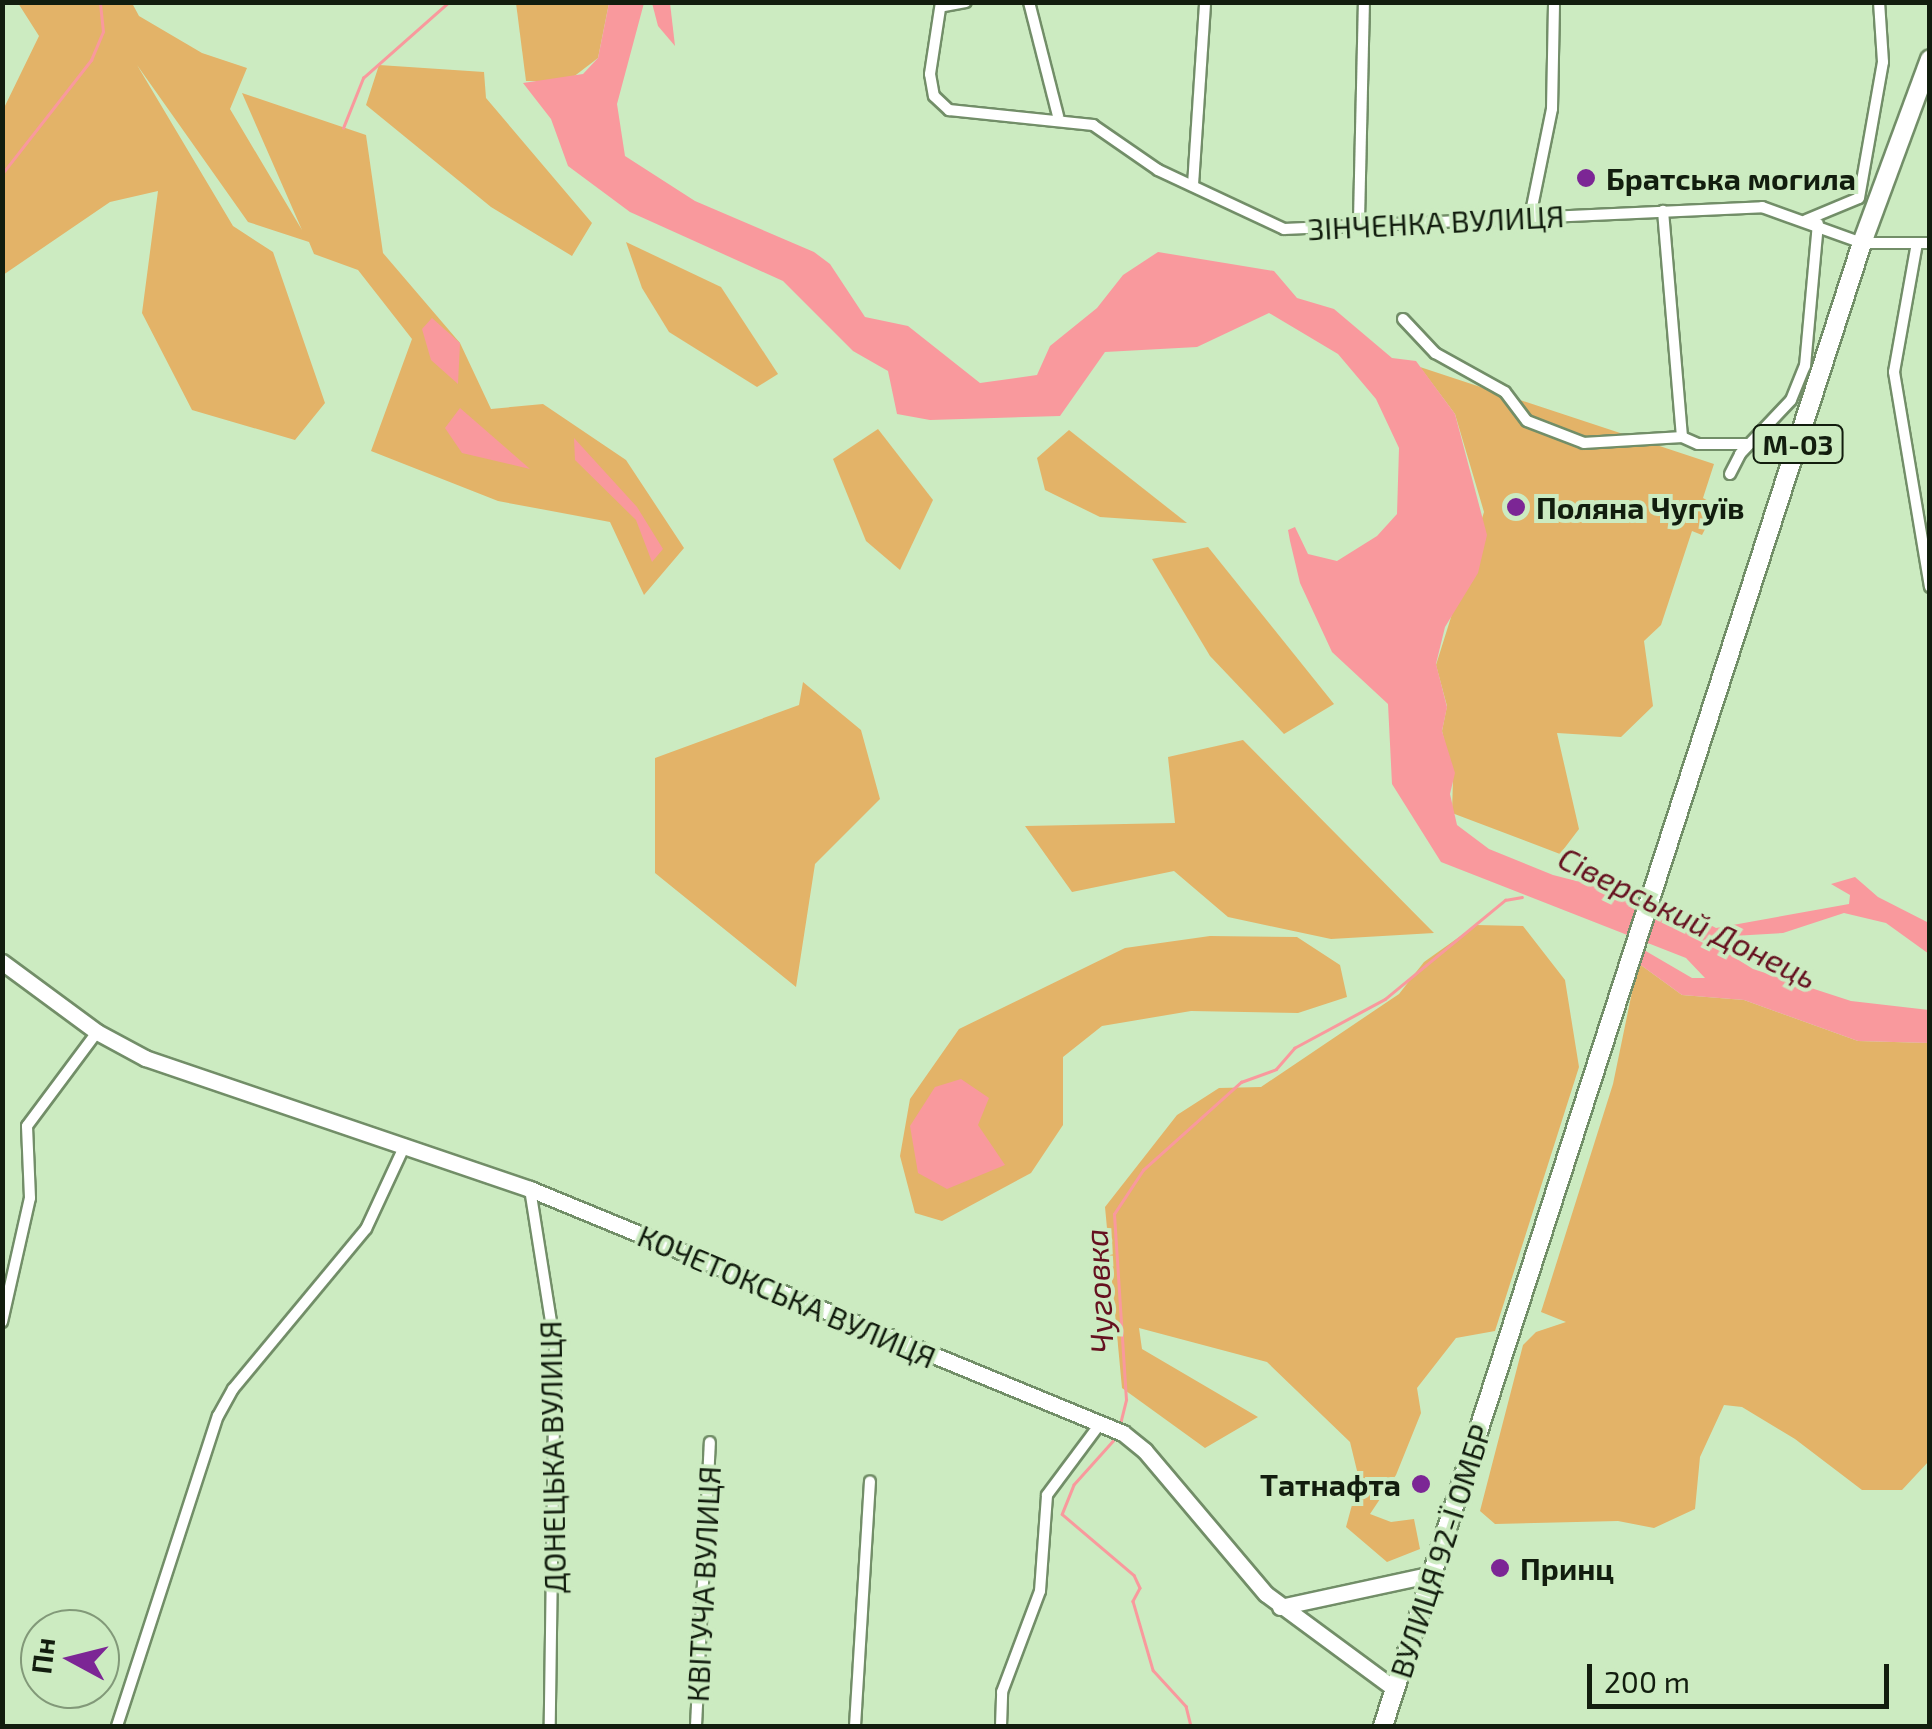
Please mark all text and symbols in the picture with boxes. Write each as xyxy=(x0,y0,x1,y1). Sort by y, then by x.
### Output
place label: Братська могила xyxy=(1606,160,1856,196)
marker: Братська могила xyxy=(1575,167,1597,189)
street label: ЗІНЧЕНКА ВУЛИЦЯ xyxy=(1307,197,1565,247)
road number: М-03 xyxy=(1750,421,1846,467)
place label: Поляна Чугуїв xyxy=(1536,489,1744,525)
marker: Поляна Чугуїв xyxy=(1505,496,1527,518)
water label: Сіверський Донець xyxy=(1552,838,1824,996)
street label: КОЧЕТОКСЬКА ВУЛИЦЯ xyxy=(633,1217,941,1375)
water label: Чуговка xyxy=(1076,1228,1120,1354)
street label: ДОНЕЦЬКА ВУЛИЦЯ xyxy=(532,1320,572,1594)
street label: ВУЛИЦЯ 92-Ї ОМБР xyxy=(1382,1420,1498,1682)
street label: КВІТУЧА ВУЛИЦЯ xyxy=(679,1465,727,1703)
place label: Татнафта xyxy=(1260,1466,1401,1502)
marker: Татнафта xyxy=(1410,1473,1432,1495)
place label: Принц xyxy=(1520,1550,1614,1586)
marker: Принц xyxy=(1489,1557,1511,1579)
north arrow xyxy=(20,1609,120,1709)
text: Пн xyxy=(23,1635,61,1676)
scale bar xyxy=(1592,1644,1894,1706)
text: 200 m xyxy=(1604,1663,1690,1699)

